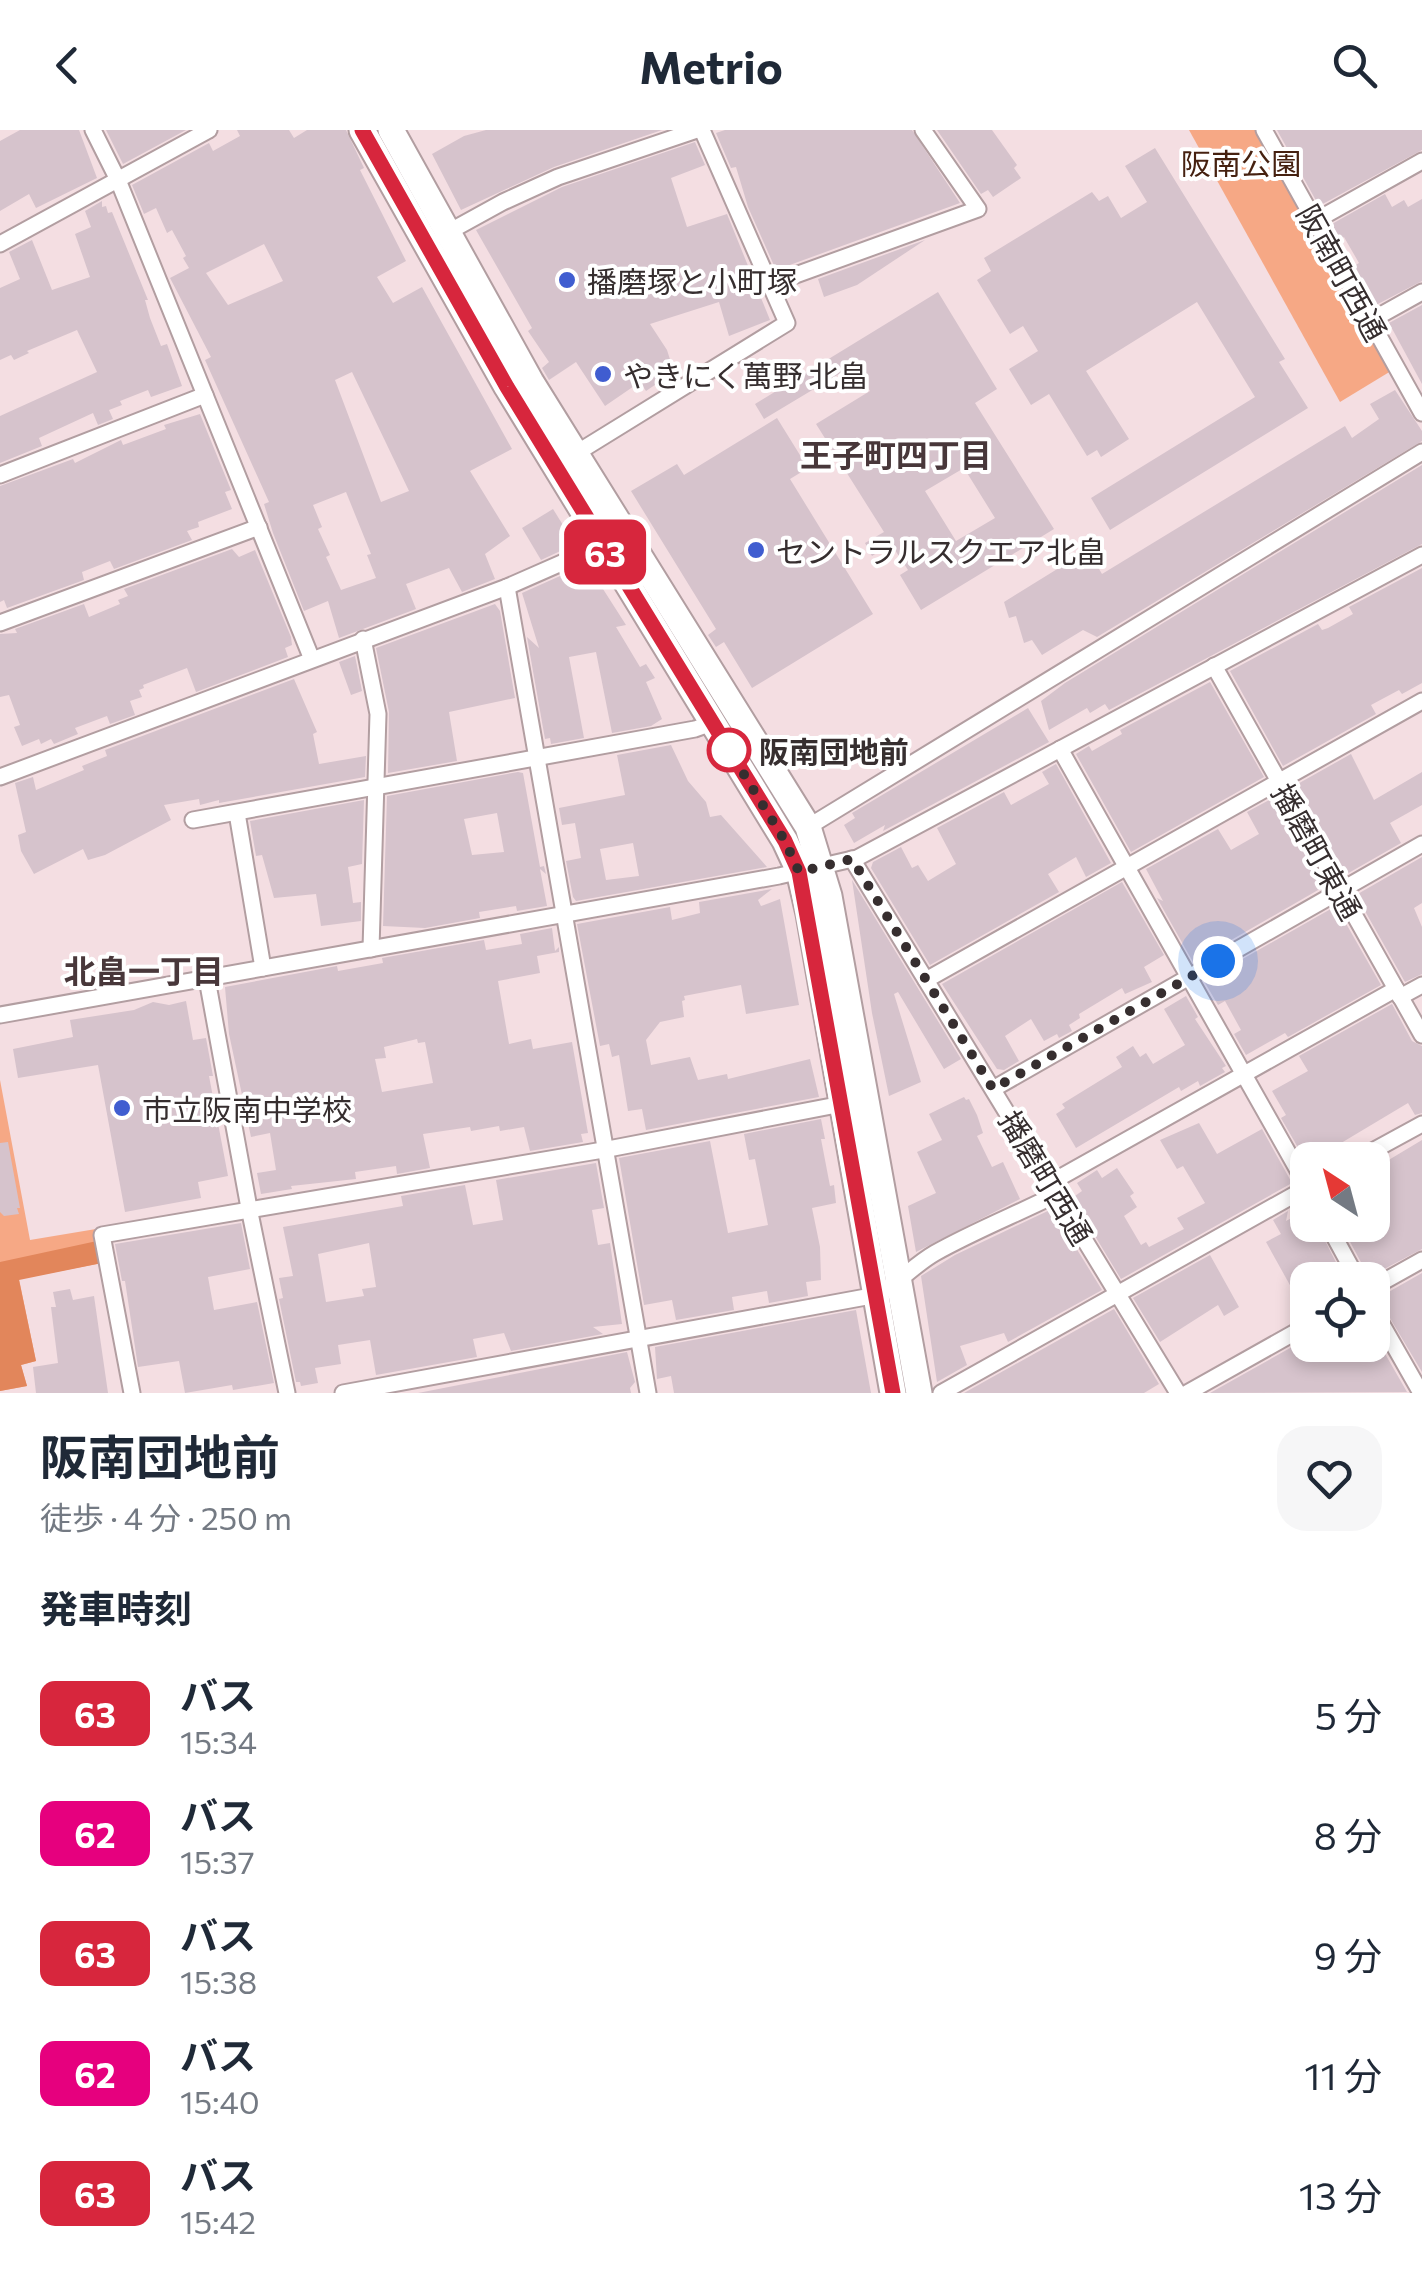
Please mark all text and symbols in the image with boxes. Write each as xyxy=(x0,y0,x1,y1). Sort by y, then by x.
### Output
icon: back xyxy=(40,38,95,93)
text: Metrio xyxy=(639,38,783,93)
icon: search xyxy=(1327,38,1382,93)
park label: 阪南公園 xyxy=(1181,144,1301,181)
street label: 阪南町西通 xyxy=(1290,197,1396,347)
place label: 播磨塚と小町塚 xyxy=(587,262,797,299)
marker: 播磨塚と小町塚 xyxy=(556,269,578,291)
place label: やきにく萬野 北畠 xyxy=(623,356,868,393)
marker: やきにく萬野 北畠 xyxy=(592,363,614,385)
district label: 王子町四丁目 xyxy=(800,434,992,474)
line badge: 63 xyxy=(560,520,650,584)
text: 63 xyxy=(584,531,626,574)
place label: セントラルスクエア北畠 xyxy=(776,532,1106,569)
marker: セントラルスクエア北畠 xyxy=(745,539,767,561)
marker: 阪南団地前 xyxy=(708,729,750,771)
place label: 阪南団地前 xyxy=(759,732,909,769)
street label: 播磨町東通 xyxy=(1265,776,1371,926)
your location xyxy=(1193,936,1243,986)
district label: 北畠一丁目 xyxy=(64,950,224,990)
place label: 市立阪南中学校 xyxy=(142,1090,352,1127)
marker: 市立阪南中学校 xyxy=(111,1097,133,1119)
street label: 播磨町西通 xyxy=(993,1103,1101,1251)
north arrow xyxy=(1290,1142,1390,1242)
map controls xyxy=(1290,1142,1390,1362)
button: locate xyxy=(1290,1262,1390,1362)
text: 阪南団地前 xyxy=(40,1426,280,1485)
button: heart xyxy=(1277,1426,1382,1531)
text: 徒歩 · 4 分 · 250 m xyxy=(40,1497,292,1537)
text: 発車時刻 xyxy=(40,1584,192,1631)
text: バス xyxy=(180,1671,256,1718)
text: 5 分 xyxy=(1315,1691,1382,1738)
text: 63 xyxy=(74,1692,116,1735)
text: 15:34 xyxy=(180,1721,257,1761)
text: バス xyxy=(180,1791,256,1838)
text: 8 分 xyxy=(1314,1811,1382,1858)
text: 62 xyxy=(74,1812,116,1855)
text: 15:37 xyxy=(180,1841,255,1881)
text: バス xyxy=(180,1911,256,1958)
text: 9 分 xyxy=(1314,1931,1382,1978)
text: 63 xyxy=(74,1932,116,1975)
text: 15:38 xyxy=(180,1961,257,2001)
text: バス xyxy=(180,2031,256,2078)
text: 11 分 xyxy=(1304,2051,1382,2098)
text: 62 xyxy=(74,2052,116,2095)
text: 15:40 xyxy=(180,2081,260,2121)
text: バス xyxy=(180,2151,256,2198)
text: 13 分 xyxy=(1299,2171,1382,2218)
text: 63 xyxy=(74,2172,116,2215)
text: 15:42 xyxy=(180,2201,256,2241)

